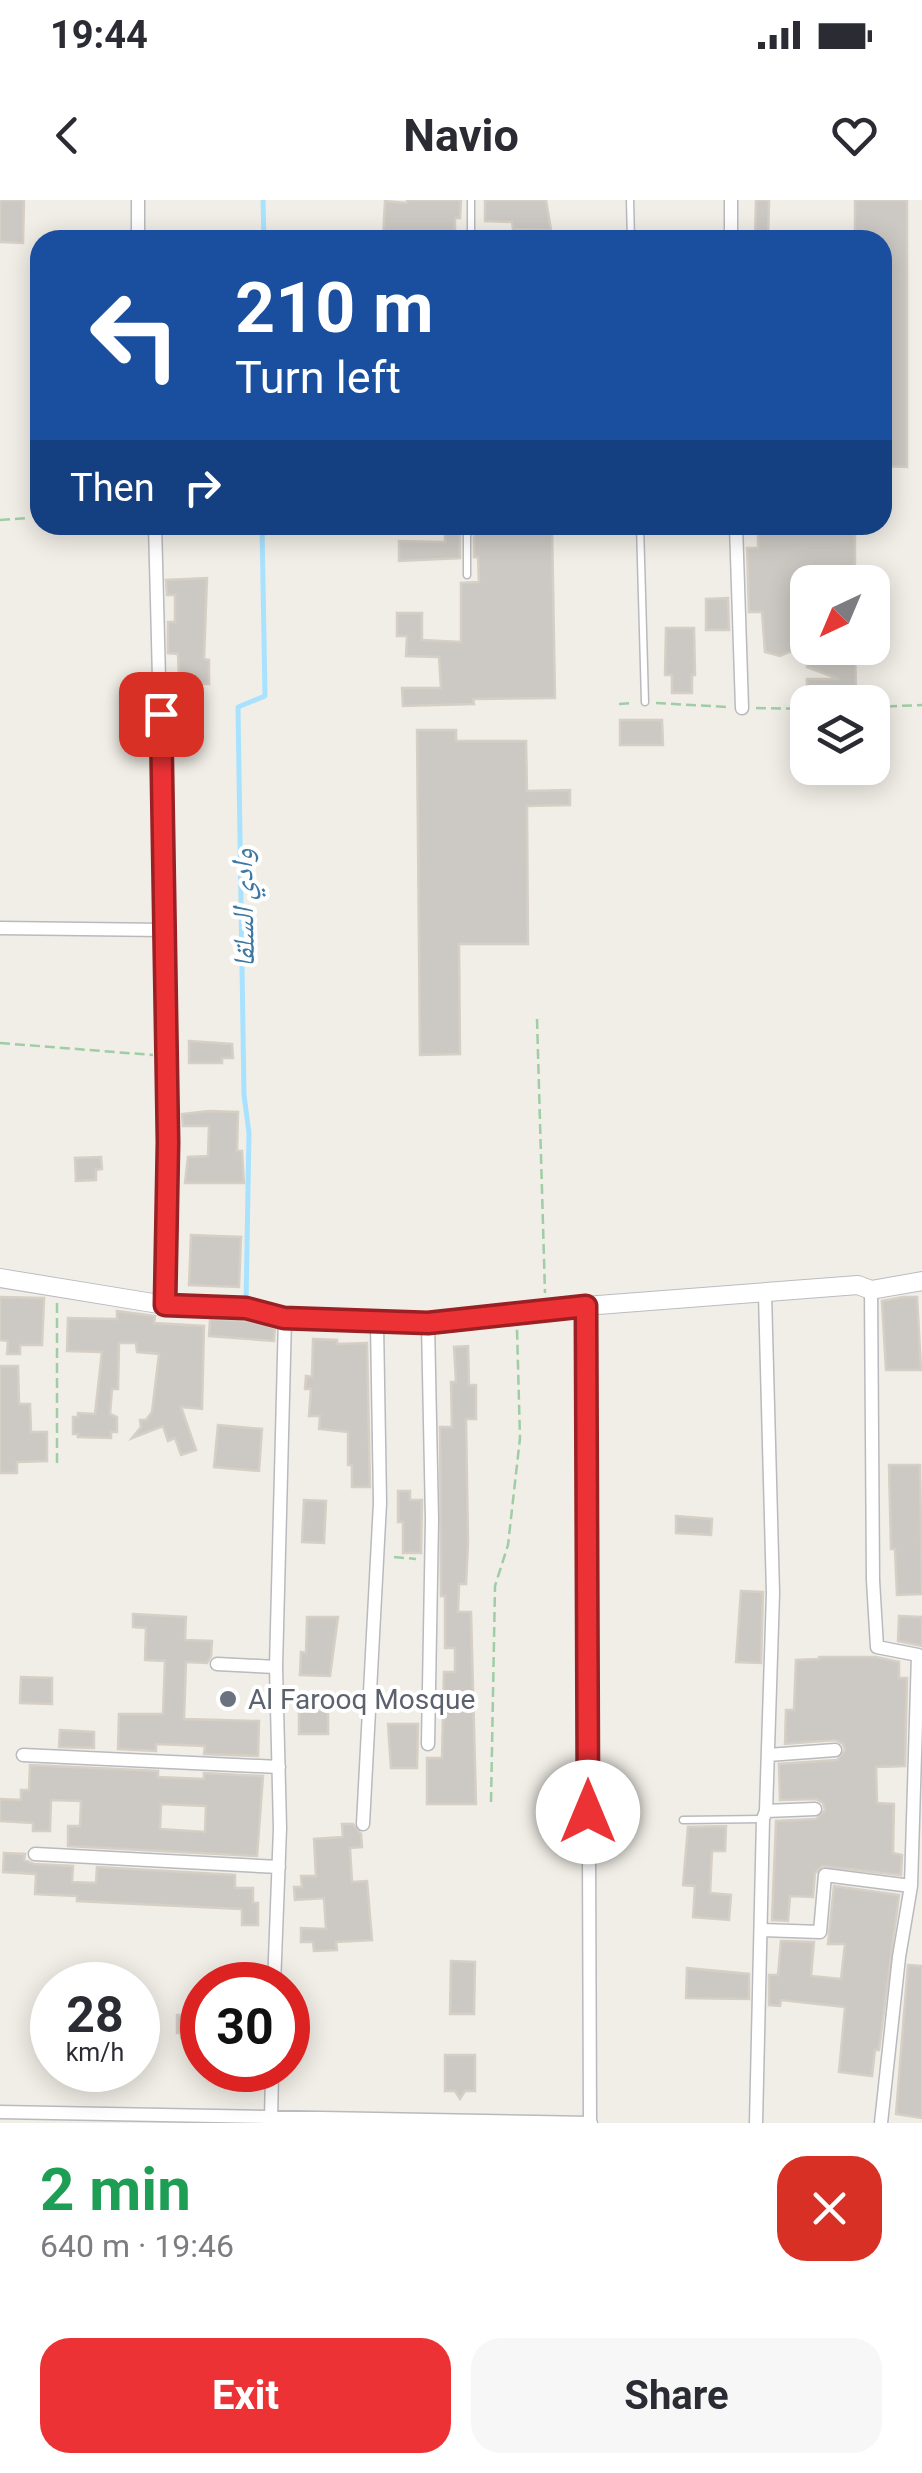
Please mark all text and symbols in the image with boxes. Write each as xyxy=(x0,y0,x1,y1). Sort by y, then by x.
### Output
text: 19:44 xyxy=(50,13,148,57)
icon: back xyxy=(40,108,95,163)
icon: heart xyxy=(827,108,882,163)
text: Navio xyxy=(403,109,519,162)
text: 210 m xyxy=(235,267,434,349)
icon: left xyxy=(70,270,200,400)
text: Turn left xyxy=(235,351,401,404)
icon: right xyxy=(175,460,230,515)
text: Then xyxy=(70,466,155,510)
north arrow xyxy=(790,565,890,665)
map controls xyxy=(790,565,890,785)
pin xyxy=(119,672,204,757)
button: layers xyxy=(790,685,890,785)
icon: arrive xyxy=(134,687,189,742)
water label: وادي السلقا xyxy=(224,848,268,968)
place label: Al Farooq Mosque xyxy=(248,1683,475,1716)
marker: Al Farooq Mosque xyxy=(217,1688,239,1710)
position arrow xyxy=(536,1760,640,1864)
speed limit sign: 30 xyxy=(180,1962,310,2092)
text: 28 xyxy=(66,1986,124,2044)
text: km/h xyxy=(66,2038,124,2067)
text: 2 min xyxy=(40,2154,191,2225)
button: close xyxy=(777,2156,882,2261)
text: 640 m · 19:46 xyxy=(40,2227,234,2265)
button: Exit xyxy=(40,2338,451,2453)
button: Share xyxy=(471,2338,882,2453)

